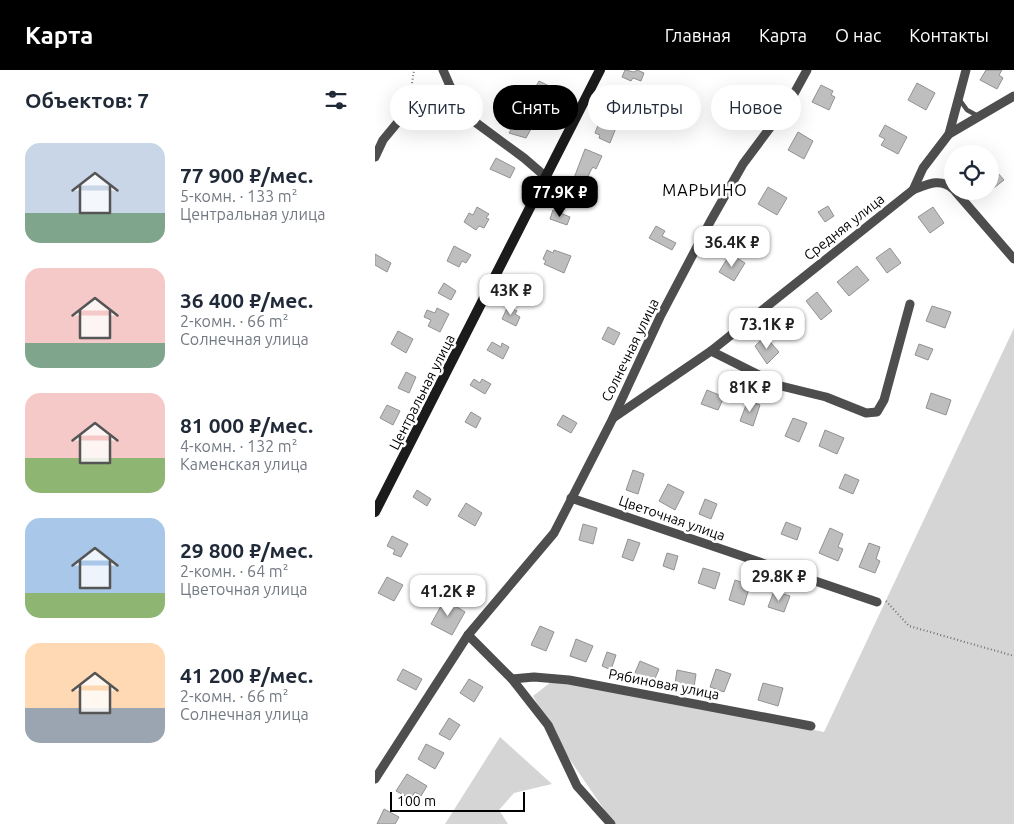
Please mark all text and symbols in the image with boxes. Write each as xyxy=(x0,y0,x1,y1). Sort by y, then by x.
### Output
text: Карта xyxy=(25,22,93,49)
text: Главная xyxy=(665,25,731,45)
text: Карта xyxy=(759,25,807,45)
text: О нас xyxy=(835,25,881,45)
text: Контакты xyxy=(909,25,989,45)
chip: Купить xyxy=(390,85,483,130)
chip: Снять xyxy=(493,85,578,130)
chip: Фильтры xyxy=(588,85,701,130)
chip: Новое xyxy=(711,85,801,130)
icon: filters xyxy=(322,86,350,114)
text: Объектов: 7 xyxy=(25,88,149,112)
map controls xyxy=(944,145,999,200)
button: locate xyxy=(944,145,999,200)
icon: home xyxy=(65,163,125,223)
text: 77 900 ₽/мес. xyxy=(180,163,313,187)
pin: 77.9K ₽ xyxy=(514,176,606,218)
district label: МАРЬИНО xyxy=(662,181,748,199)
text: 77.9K ₽ xyxy=(533,183,587,201)
text: 5-комн. · 133 m² xyxy=(180,187,297,205)
street label: Средняя улица xyxy=(801,191,887,263)
text: Центральная улица xyxy=(180,205,325,223)
pin: 36.4K ₽ xyxy=(686,226,778,268)
text: 36.4K ₽ xyxy=(705,233,759,251)
pin: 43K ₽ xyxy=(476,274,546,316)
text: 43K ₽ xyxy=(490,281,532,299)
icon: home xyxy=(65,288,125,348)
text: 36 400 ₽/мес. xyxy=(180,288,313,312)
street label: Солнечная улица xyxy=(598,296,662,404)
pin: 73.1K ₽ xyxy=(721,308,813,350)
text: 2-комн. · 66 m² xyxy=(180,312,288,330)
text: 73.1K ₽ xyxy=(740,315,794,333)
text: Солнечная улица xyxy=(180,330,309,348)
street label: Центральная улица xyxy=(386,332,458,452)
pin: 81K ₽ xyxy=(715,370,785,413)
text: 81K ₽ xyxy=(729,378,771,396)
icon: home xyxy=(65,413,125,473)
text: 81 000 ₽/мес. xyxy=(180,413,313,437)
text: 4-комн. · 132 m² xyxy=(180,437,297,455)
text: Каменская улица xyxy=(180,455,308,473)
street label: Цветочная улица xyxy=(617,492,727,544)
icon: home xyxy=(65,538,125,598)
text: 29 800 ₽/мес. xyxy=(180,538,313,562)
pin: 29.8K ₽ xyxy=(733,560,825,602)
text: 2-комн. · 64 m² xyxy=(180,562,288,580)
text: 29.8K ₽ xyxy=(752,567,806,585)
pin: 41.2K ₽ xyxy=(402,574,494,617)
text: Цветочная улица xyxy=(180,580,307,598)
text: 41.2K ₽ xyxy=(421,582,475,600)
icon: home xyxy=(65,663,125,723)
text: 41 200 ₽/мес. xyxy=(180,663,313,687)
street label: Рябиновая улица xyxy=(607,665,721,703)
text: 2-комн. · 66 m² xyxy=(180,687,288,705)
text: Солнечная улица xyxy=(180,705,309,723)
scale bar xyxy=(390,789,525,812)
text: 100 m xyxy=(397,793,436,809)

